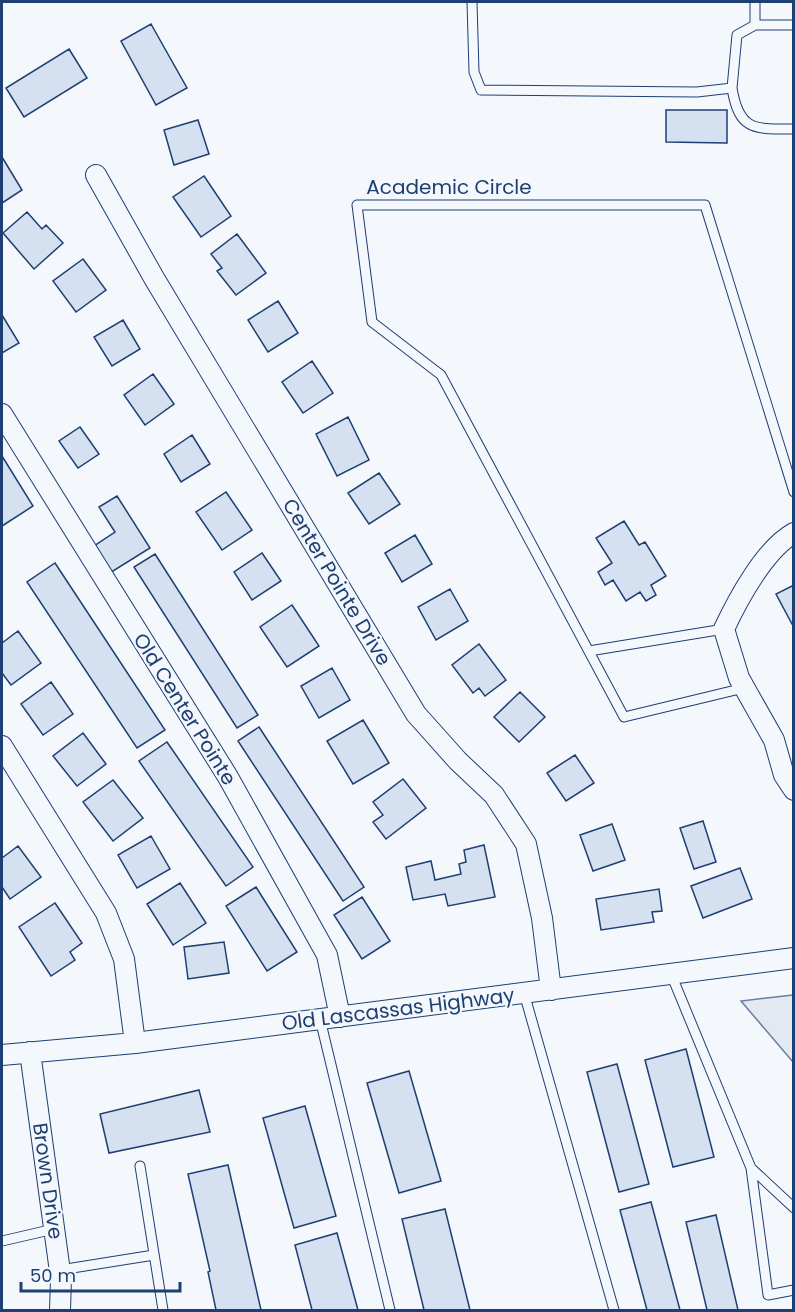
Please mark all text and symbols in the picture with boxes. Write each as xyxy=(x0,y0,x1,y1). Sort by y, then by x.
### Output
street label: Academic Circle xyxy=(366,173,532,201)
street label: Center Pointe Drive xyxy=(276,493,398,671)
street label: Old Center Pointe xyxy=(127,628,243,790)
street label: Old Lascassas Highway xyxy=(280,981,516,1037)
street label: Brown Drive xyxy=(26,1121,70,1241)
scale bar xyxy=(21,1255,180,1293)
text: 50 m xyxy=(30,1263,76,1288)

